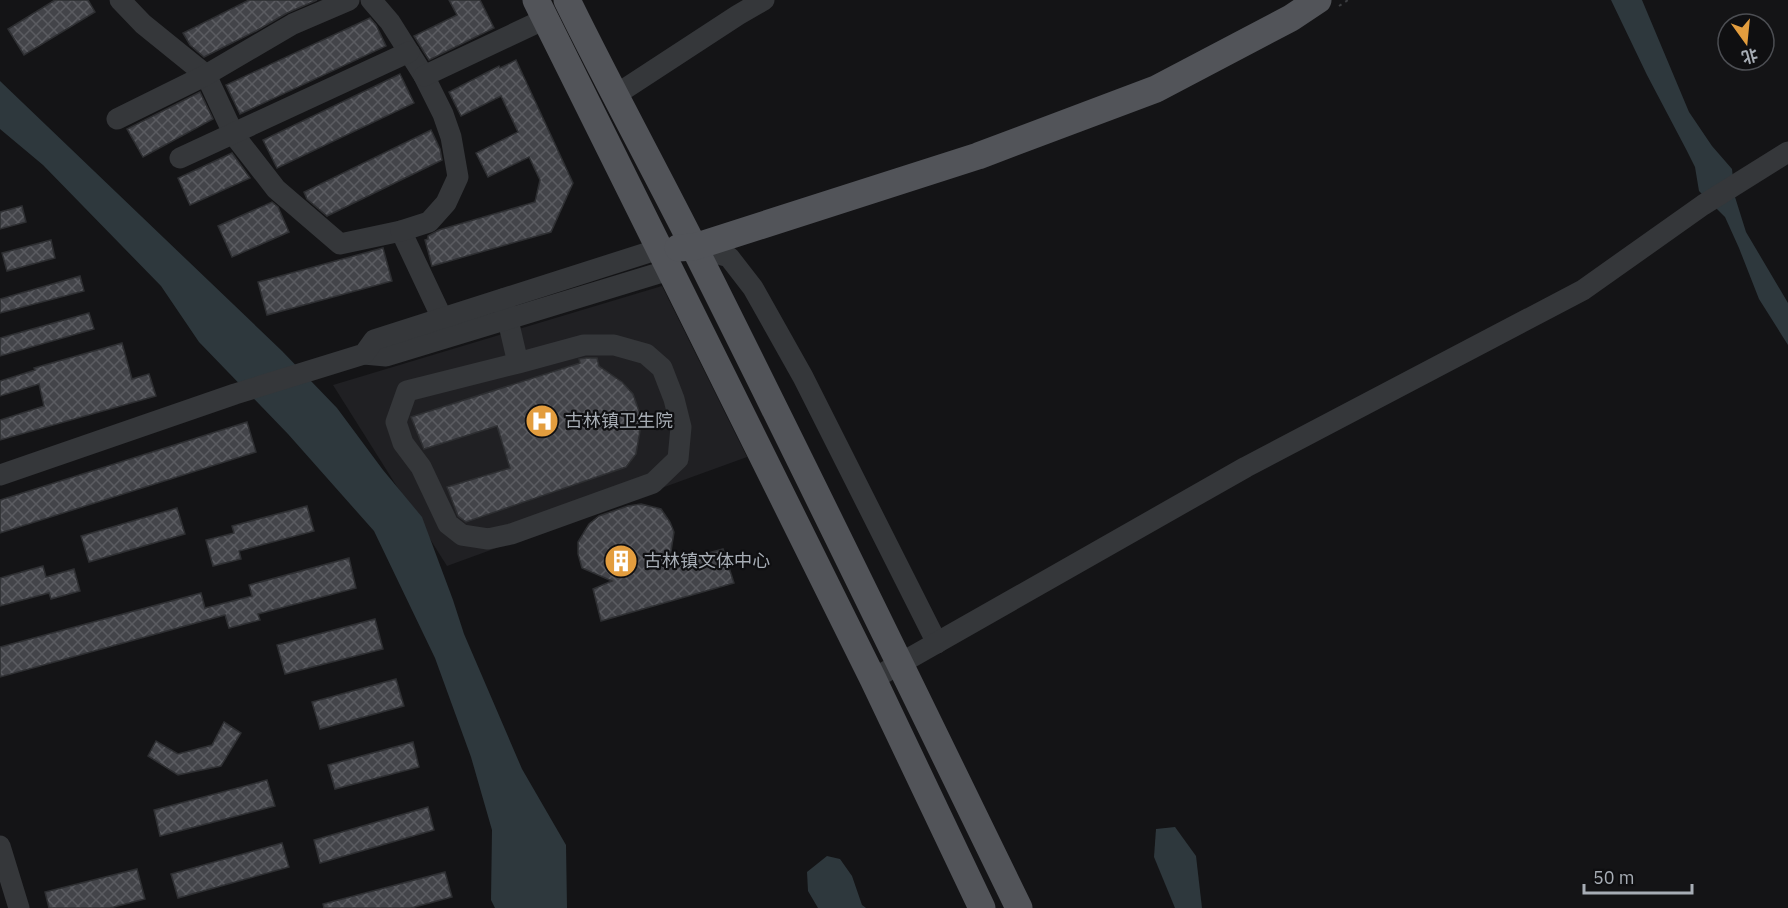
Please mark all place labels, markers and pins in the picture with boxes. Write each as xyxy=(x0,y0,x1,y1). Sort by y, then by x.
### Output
hospital icon: 古林镇卫生院 xyxy=(524,403,560,439)
place label: 古林镇卫生院 xyxy=(565,409,673,432)
building icon: 古林镇文体中心 xyxy=(603,543,639,579)
place label: 古林镇文体中心 xyxy=(644,549,770,572)

